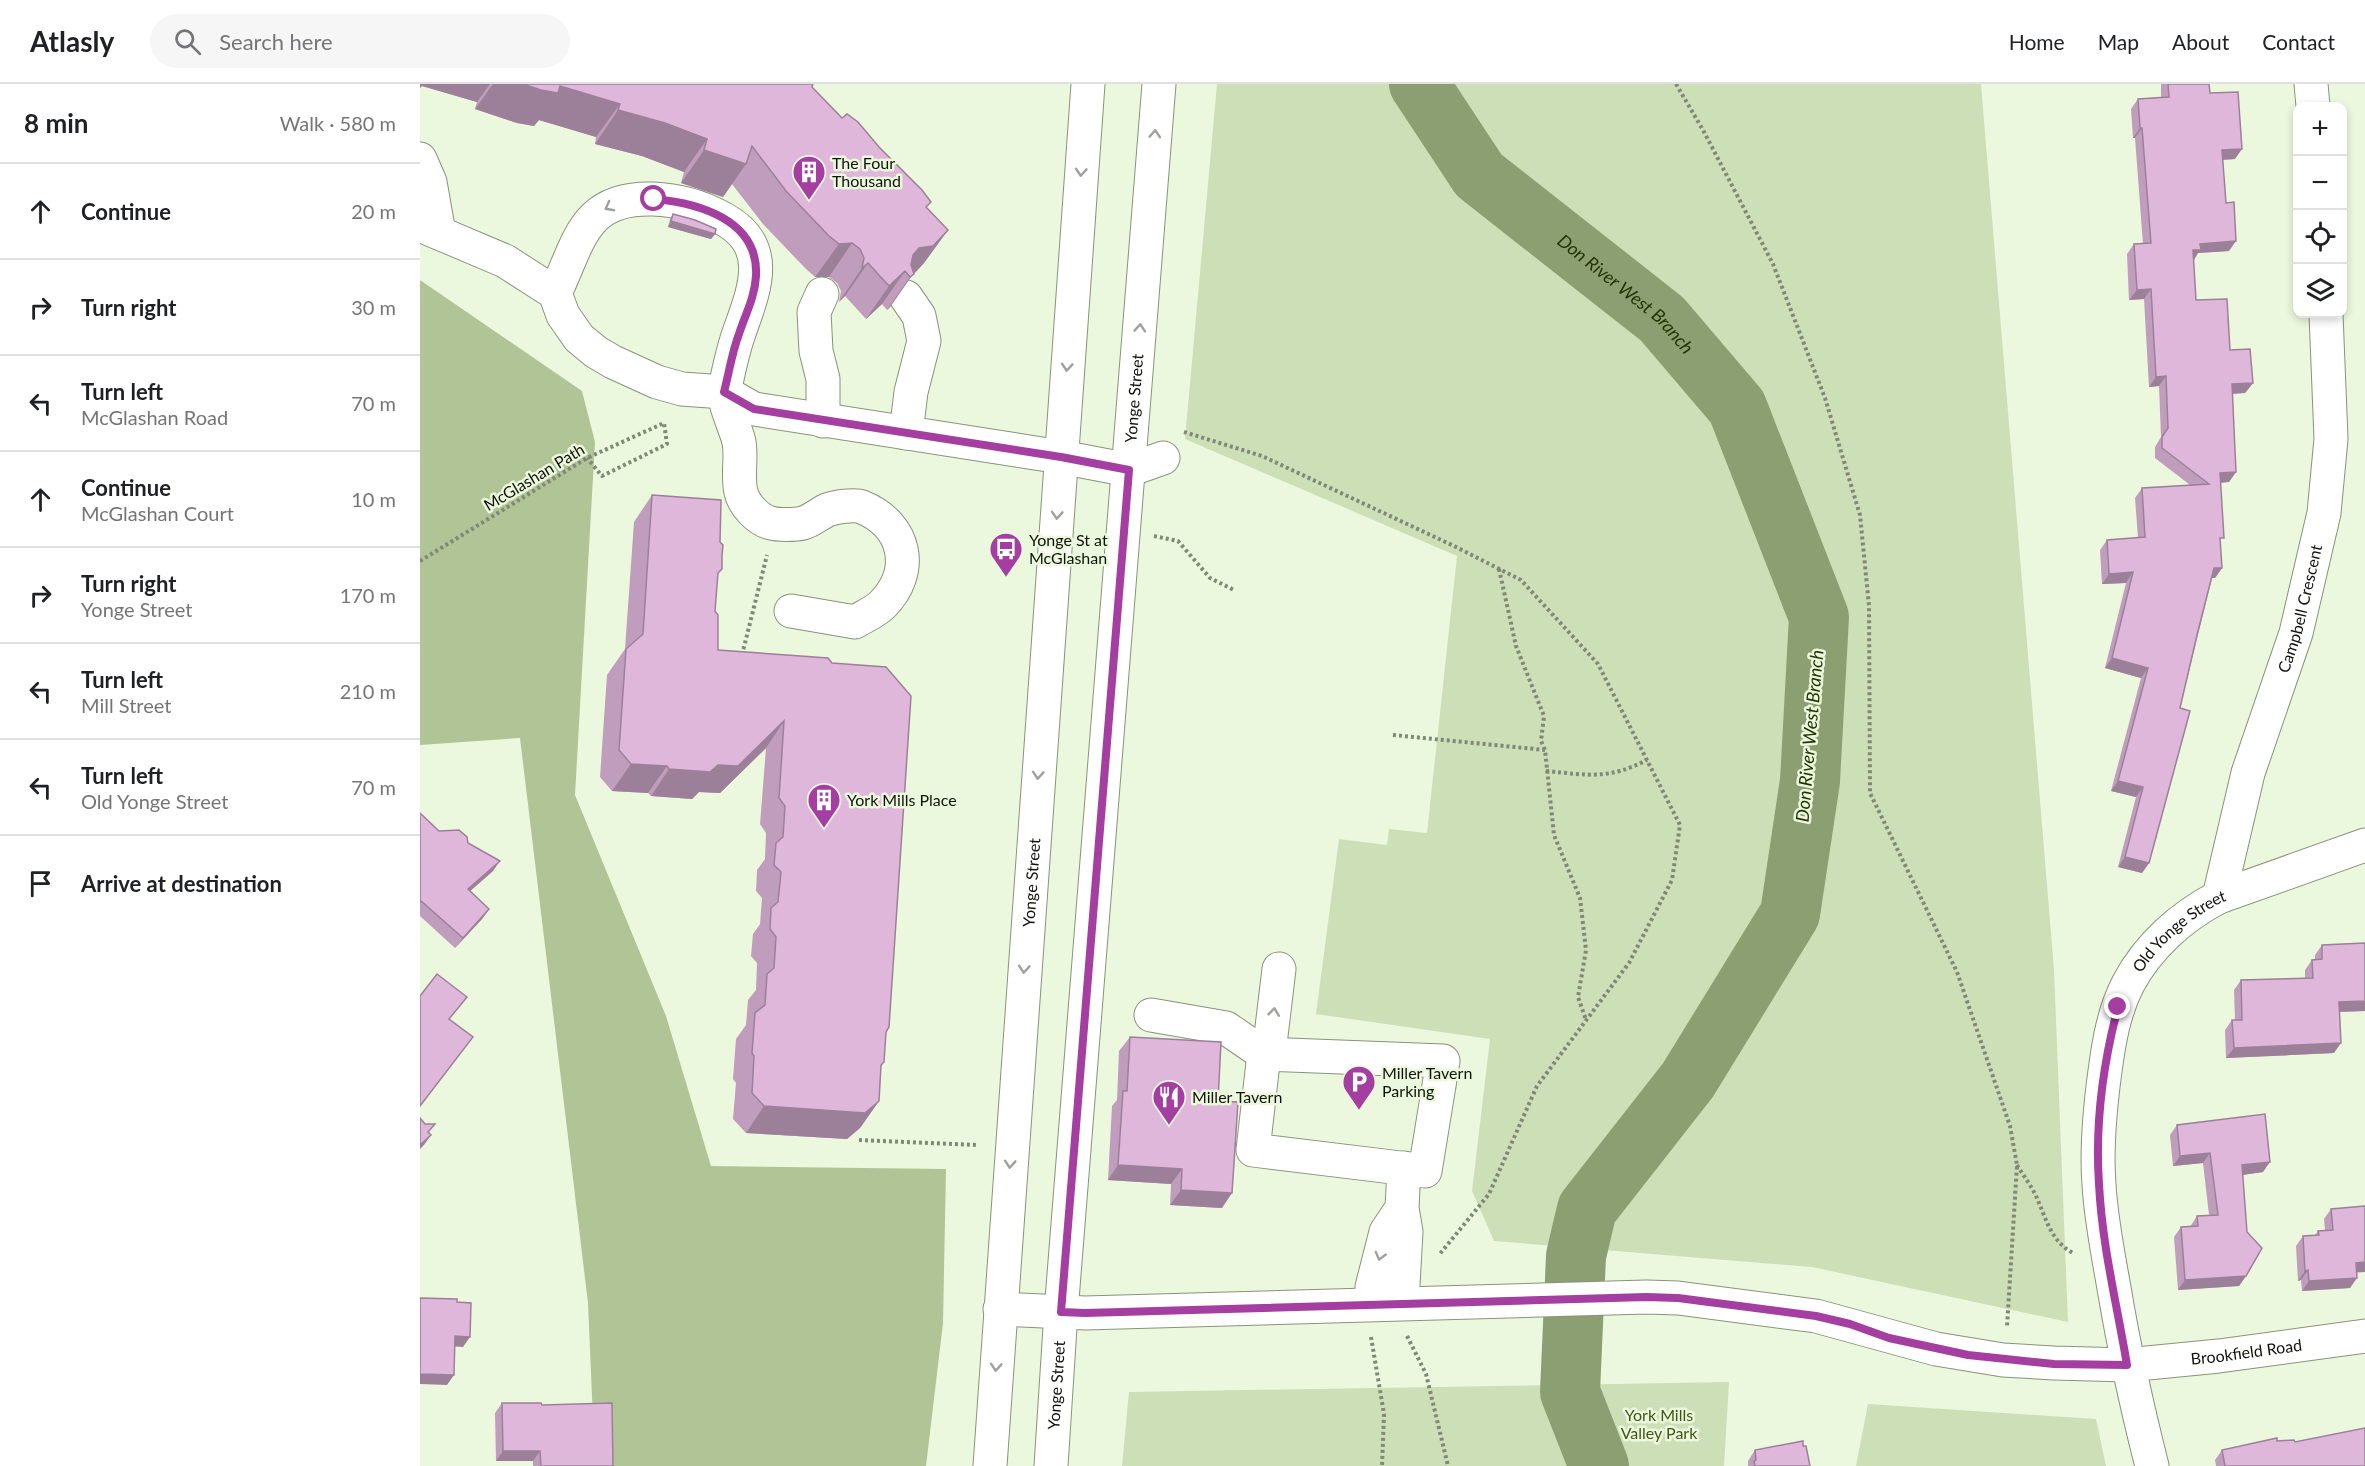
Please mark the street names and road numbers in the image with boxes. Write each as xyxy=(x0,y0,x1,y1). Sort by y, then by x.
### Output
street label: Yonge Street xyxy=(1120,353,1146,443)
street label: McGlashan Path xyxy=(480,439,588,514)
street label: Campbell Crescent xyxy=(2273,542,2325,675)
street label: Yonge Street xyxy=(1018,837,1044,928)
street label: Old Yonge Street xyxy=(2128,885,2228,975)
street label: Brookfield Road xyxy=(2190,1335,2303,1368)
street label: Yonge Street xyxy=(1043,1340,1068,1430)

